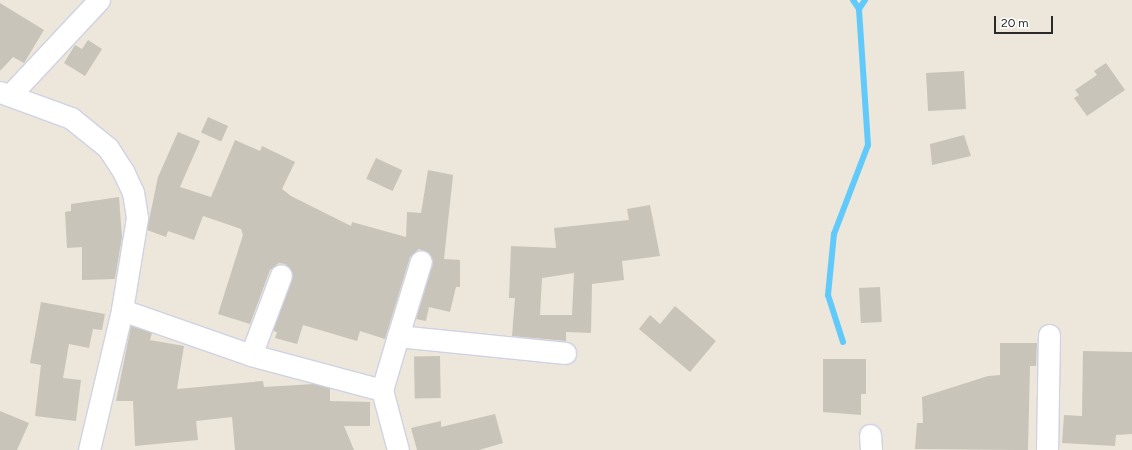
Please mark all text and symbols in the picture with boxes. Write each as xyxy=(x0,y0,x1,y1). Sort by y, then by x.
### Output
scale bar xyxy=(996,8,1055,34)
text: 20 m xyxy=(1001,16,1029,30)

